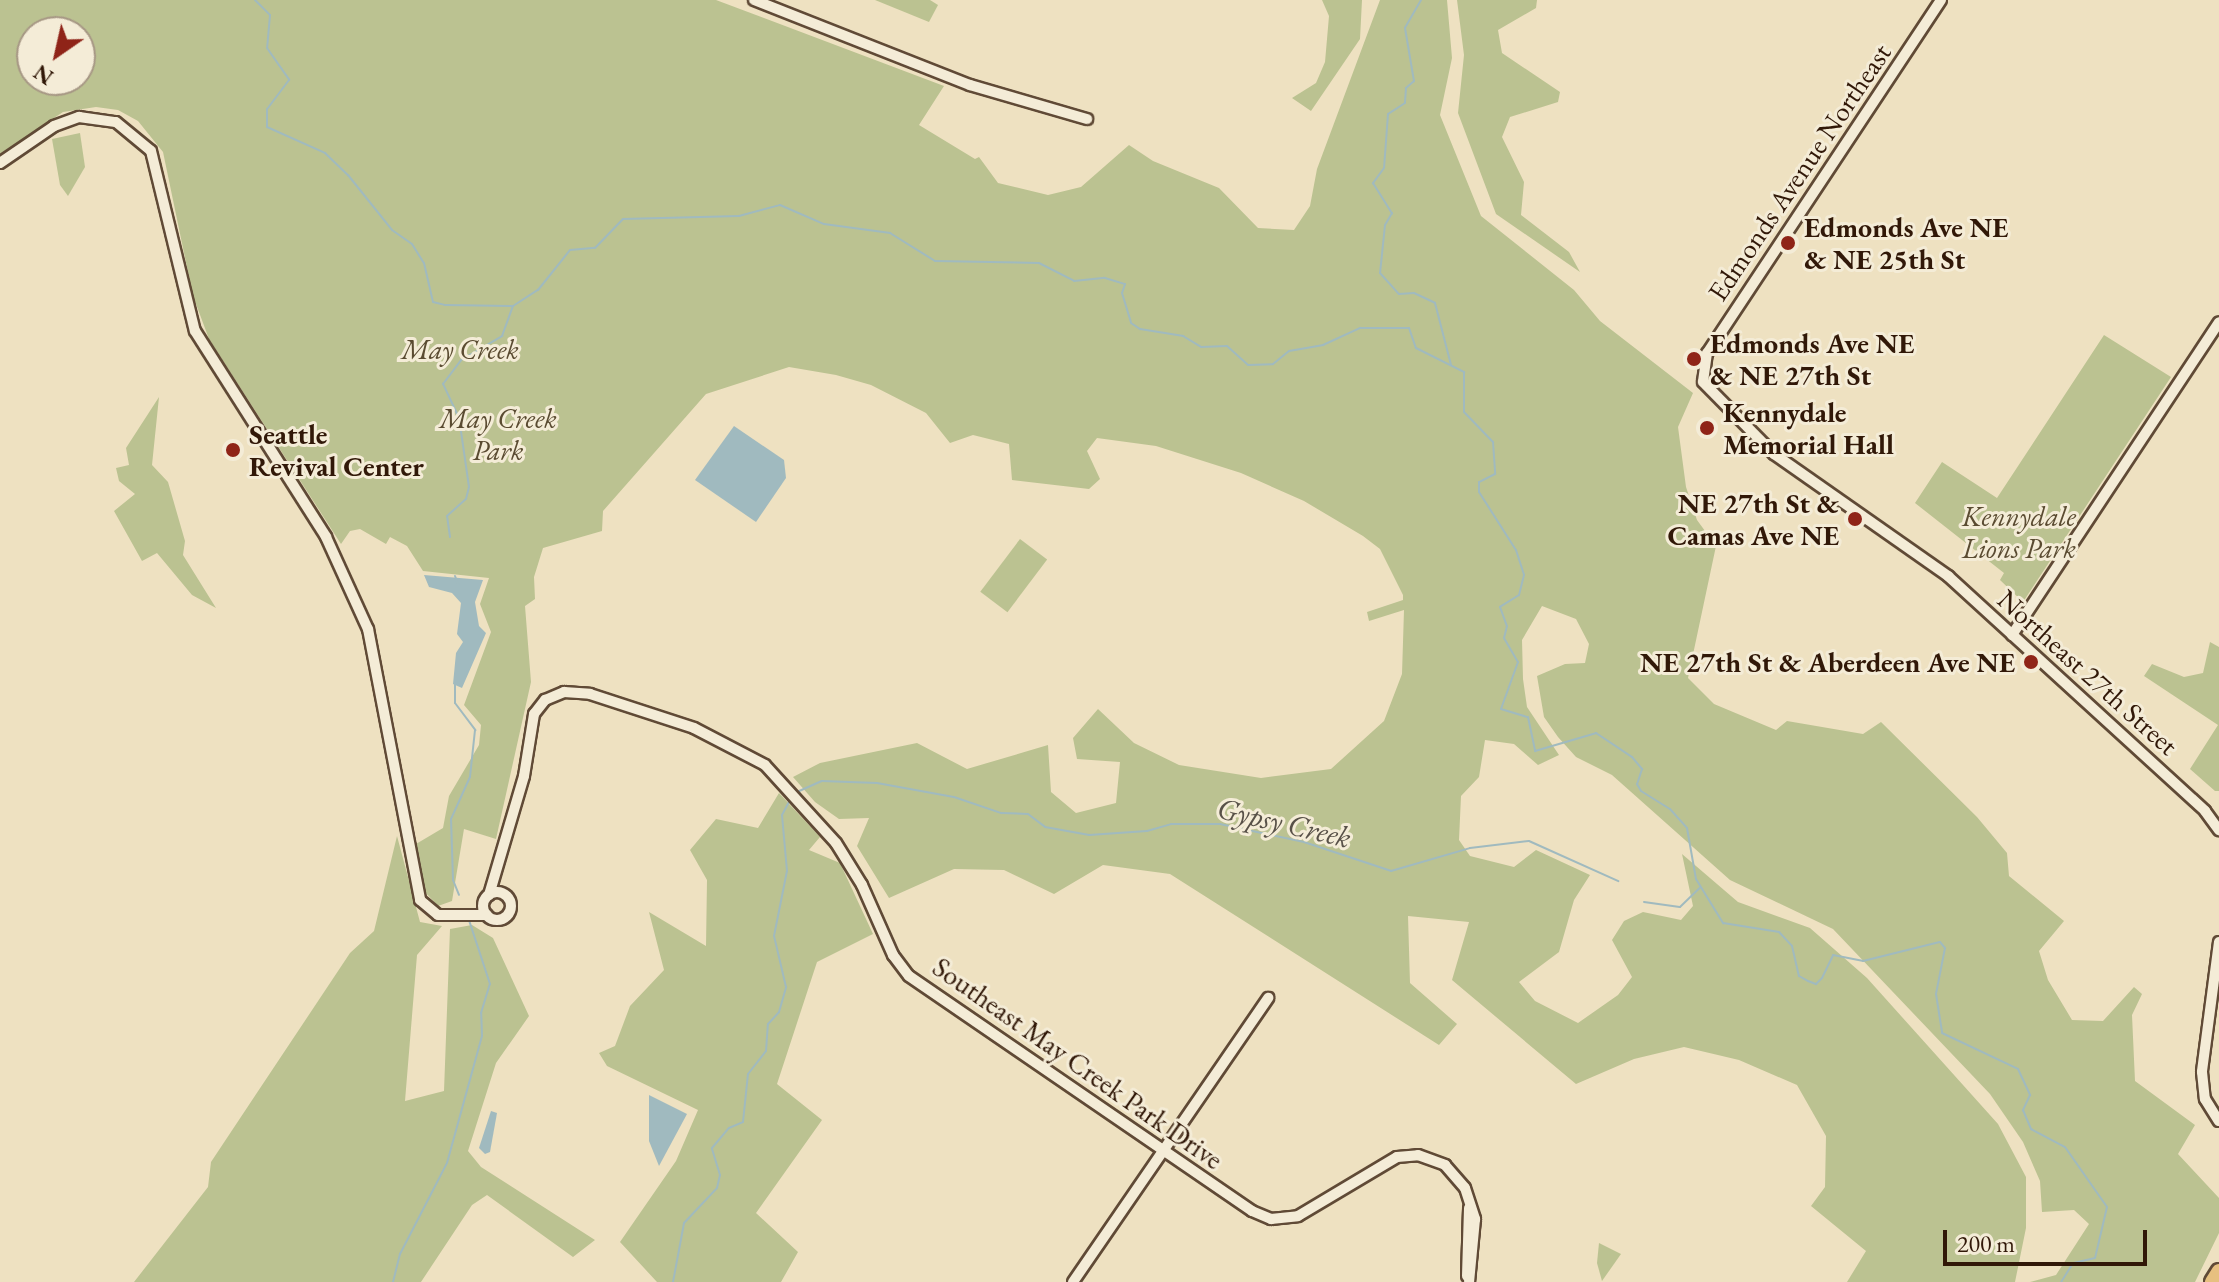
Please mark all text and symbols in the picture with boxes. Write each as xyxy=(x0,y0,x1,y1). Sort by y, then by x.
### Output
north arrow xyxy=(16,16,96,96)
street label: Edmonds Avenue Northeast xyxy=(1700,37,1898,307)
text: N xyxy=(28,58,59,92)
place label: Edmonds Ave NE & NE 25th St xyxy=(1804,210,2008,276)
marker: Edmonds Ave NE & NE 25th St xyxy=(1779,234,1797,252)
place label: Edmonds Ave NE & NE 27th St xyxy=(1710,326,1914,392)
park label: May Creek xyxy=(401,332,519,366)
marker: Edmonds Ave NE & NE 27th St xyxy=(1685,350,1703,368)
place label: Kennydale Memorial Hall xyxy=(1723,395,1894,461)
park label: May Creek Park xyxy=(439,401,557,467)
place label: Seattle Revival Center xyxy=(249,417,424,483)
marker: Kennydale Memorial Hall xyxy=(1698,419,1716,437)
marker: Seattle Revival Center xyxy=(224,441,242,459)
place label: NE 27th St & Camas Ave NE xyxy=(1668,486,1839,552)
park label: Kennydale Lions Park xyxy=(1962,499,2076,565)
marker: NE 27th St & Camas Ave NE xyxy=(1846,510,1864,528)
street label: Northeast 27th Street xyxy=(1991,582,2185,762)
place label: NE 27th St & Aberdeen Ave NE xyxy=(1640,645,2015,679)
marker: NE 27th St & Aberdeen Ave NE xyxy=(2022,653,2040,671)
water label: Gypsy Creek xyxy=(1214,790,1354,856)
street label: Southeast May Creek Park Drive xyxy=(926,950,1230,1176)
scale bar xyxy=(1947,1214,2151,1264)
text: 200 m xyxy=(1957,1228,2015,1259)

